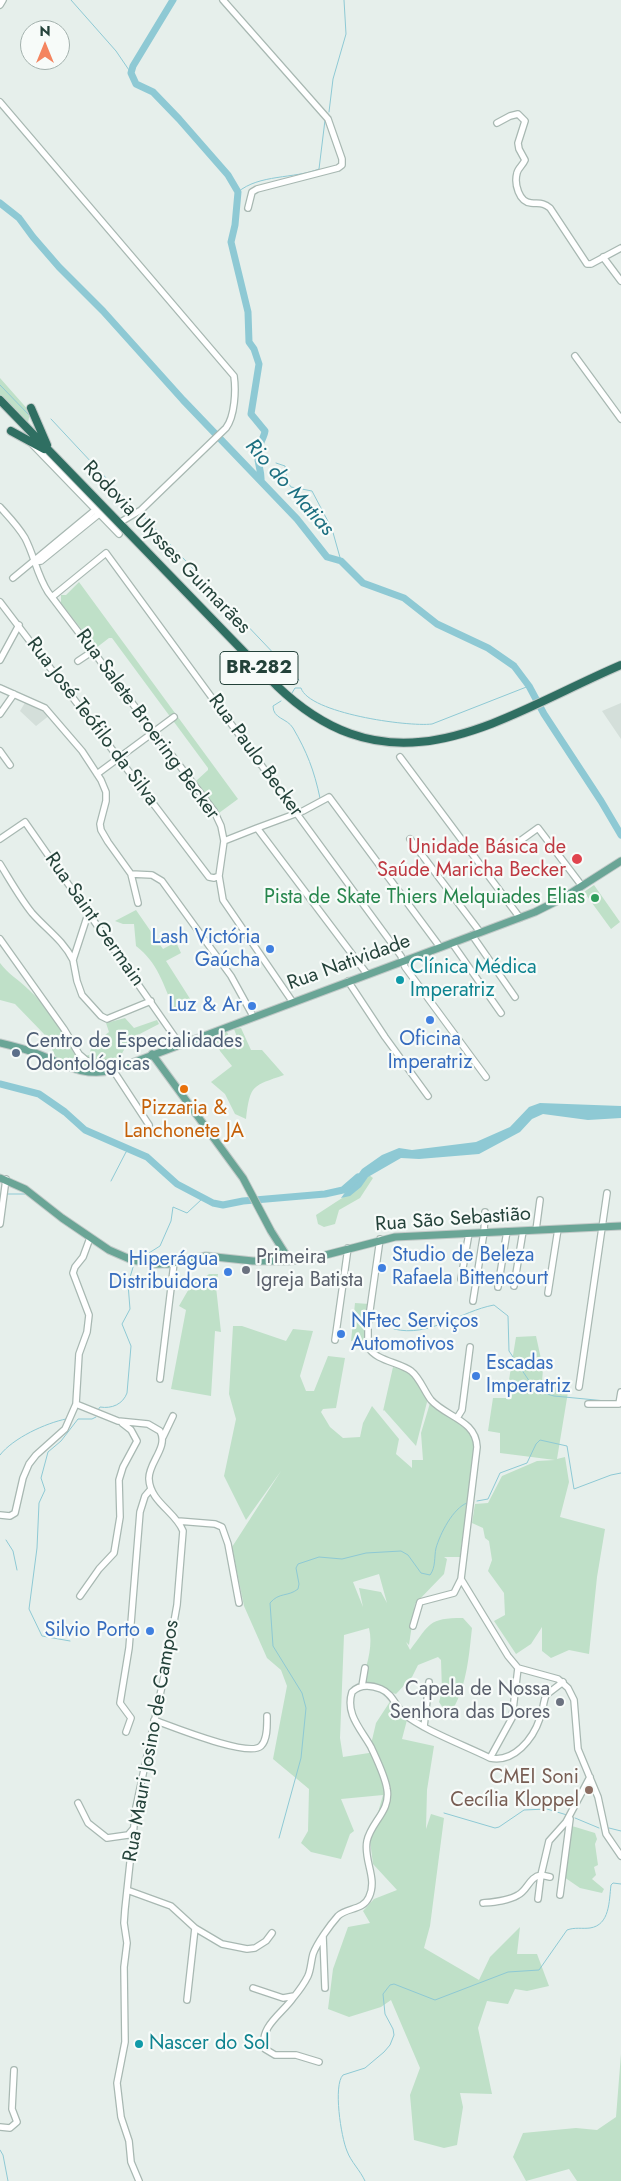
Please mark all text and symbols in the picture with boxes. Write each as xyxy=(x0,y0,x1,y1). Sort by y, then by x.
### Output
north arrow xyxy=(20,20,70,70)
text: N xyxy=(39,21,51,41)
water label: Rio do Matias xyxy=(239,434,339,542)
street label: Rodovia Ulysses Guimarães xyxy=(77,456,255,640)
street label: Rua Salete Broering Becker xyxy=(70,625,224,825)
street label: Rua José Teófilo da Silva xyxy=(21,633,163,811)
road number: BR-282 xyxy=(220,651,298,684)
street label: Rua Paulo Becker xyxy=(202,690,308,822)
place label: Unidade Básica de Saúde Maricha Becker xyxy=(377,836,566,883)
street label: Rua Saint Germain xyxy=(39,848,149,992)
marker: Unidade Básica de Saúde Maricha Becker xyxy=(570,852,584,866)
place label: Pista de Skate Thiers Melquiades Elias xyxy=(264,886,585,910)
marker: Pista de Skate Thiers Melquiades Elias xyxy=(589,892,601,904)
place label: Lash Victória Gaúcha xyxy=(151,926,260,973)
street label: Rua Natividade xyxy=(284,930,414,996)
marker: Lash Victória Gaúcha xyxy=(264,943,276,955)
place label: Clínica Médica Imperatriz xyxy=(410,956,537,1003)
marker: Clínica Médica Imperatriz xyxy=(394,974,406,986)
place label: Luz & Ar xyxy=(168,994,242,1018)
marker: Luz & Ar xyxy=(246,1000,258,1012)
marker: Oficina Imperatriz xyxy=(424,1014,436,1026)
place label: Oficina Imperatriz xyxy=(388,1028,472,1075)
place label: Centro de Especialidades Odontológicas xyxy=(26,1030,242,1077)
marker: Centro de Especialidades Odontológicas xyxy=(10,1047,22,1059)
marker: Pizzaria & Lanchonete JA xyxy=(178,1083,190,1095)
place label: Pizzaria & Lanchonete JA xyxy=(124,1097,244,1144)
street label: Rua São Sebastião xyxy=(374,1203,532,1237)
place label: Studio de Beleza Rafaela Bittencourt xyxy=(392,1244,548,1291)
place label: Primeira Igreja Batista xyxy=(256,1246,363,1293)
place label: Hiperágua Distribuidora xyxy=(108,1248,218,1295)
marker: Studio de Beleza Rafaela Bittencourt xyxy=(376,1262,388,1274)
marker: Primeira Igreja Batista xyxy=(240,1264,252,1276)
marker: Hiperágua Distribuidora xyxy=(222,1266,234,1278)
place label: NFtec Serviços Automotivos xyxy=(351,1310,478,1357)
marker: NFtec Serviços Automotivos xyxy=(335,1328,347,1340)
place label: Escadas Imperatriz xyxy=(486,1352,571,1399)
marker: Escadas Imperatriz xyxy=(470,1370,482,1382)
street label: Rua Mauri Josino de Campos xyxy=(119,1618,185,1864)
place label: Silvio Porto xyxy=(44,1619,140,1643)
marker: Silvio Porto xyxy=(144,1625,156,1637)
place label: Capela de Nossa Senhora das Dores xyxy=(390,1678,550,1725)
marker: Capela de Nossa Senhora das Dores xyxy=(554,1696,566,1708)
place label: CMEI Soni Cecília Kloppel xyxy=(450,1766,579,1813)
marker: CMEI Soni Cecília Kloppel xyxy=(583,1784,595,1796)
place label: Nascer do Sol xyxy=(149,2032,270,2056)
marker: Nascer do Sol xyxy=(133,2038,145,2050)

